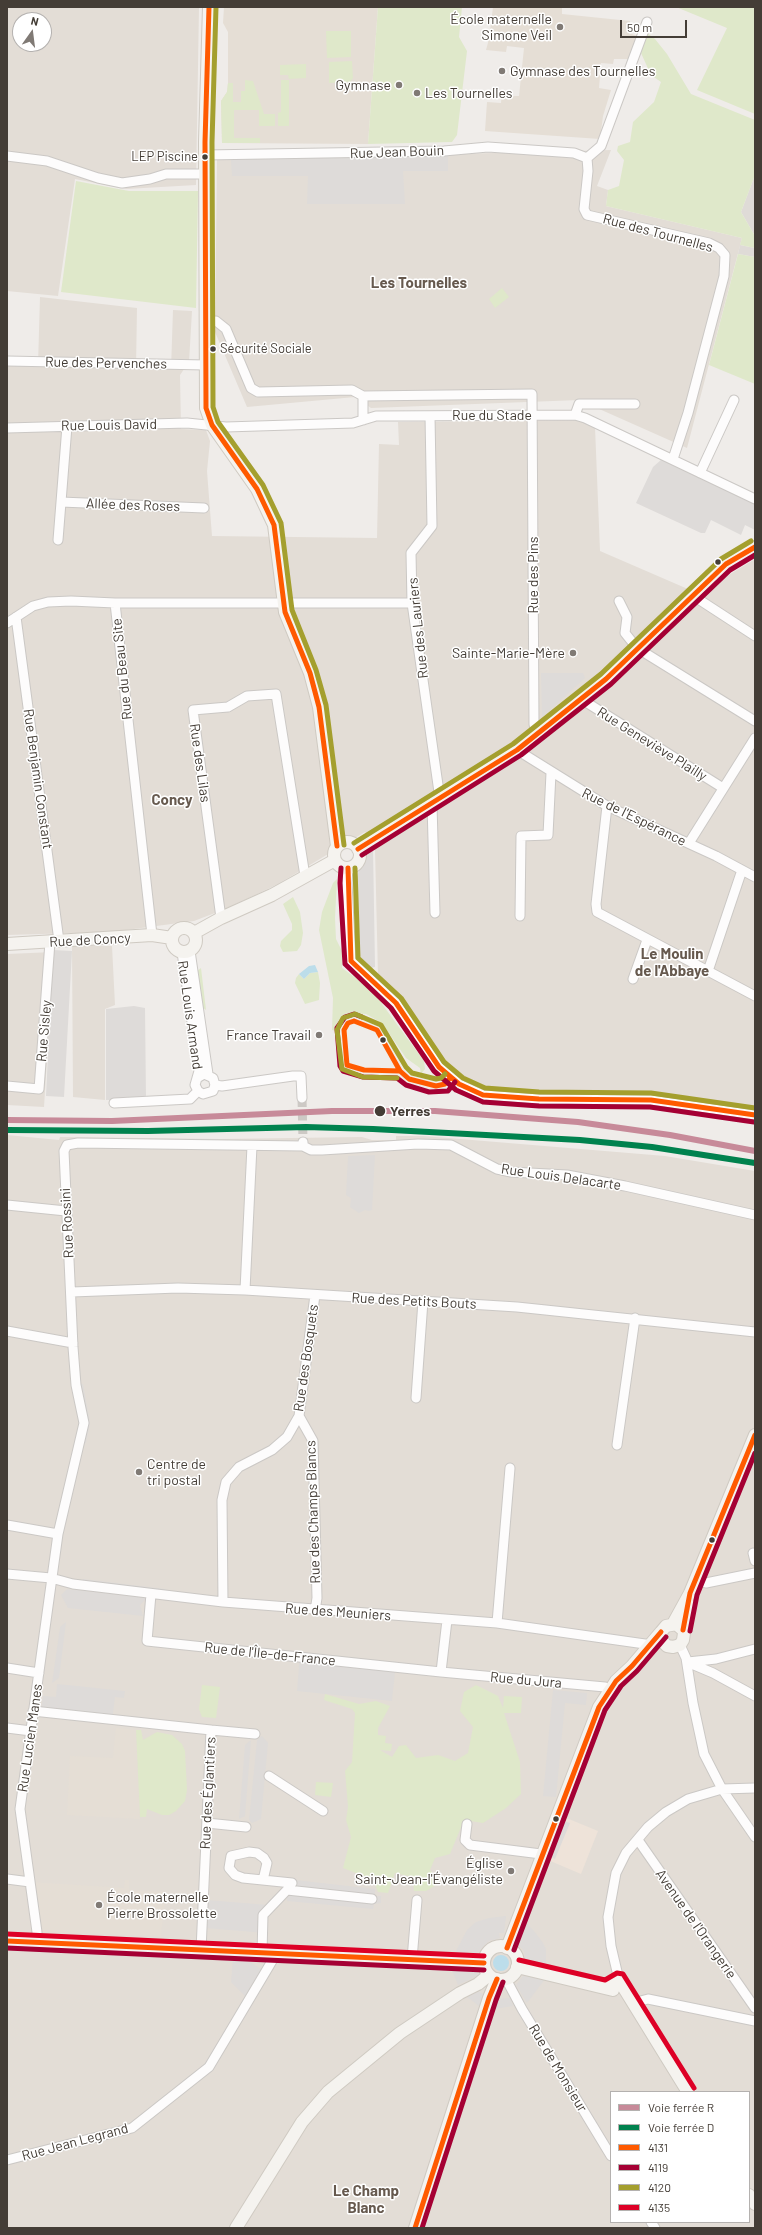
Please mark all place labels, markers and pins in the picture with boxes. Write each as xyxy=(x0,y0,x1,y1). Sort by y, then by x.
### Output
place label: École maternelle Simone Veil xyxy=(450,11,552,44)
marker: École maternelle Simone Veil xyxy=(555,22,565,32)
place label: Gymnase des Tournelles xyxy=(510,63,655,79)
marker: Gymnase des Tournelles xyxy=(497,66,507,76)
place label: Gymnase xyxy=(335,77,391,93)
marker: Gymnase xyxy=(394,80,404,90)
place label: Les Tournelles xyxy=(425,85,512,101)
marker: Les Tournelles xyxy=(412,88,422,98)
place label: LEP Piscine xyxy=(131,149,198,165)
marker: LEP Piscine xyxy=(200,152,210,162)
place label: Sécurité Sociale xyxy=(220,341,312,357)
marker: Sécurité Sociale xyxy=(208,344,218,354)
unlabelled marker xyxy=(713,557,723,567)
place label: Sainte-Marie-Mère xyxy=(452,645,565,661)
marker: Sainte-Marie-Mère xyxy=(568,648,578,658)
place label: France Travail xyxy=(226,1027,311,1043)
marker: France Travail xyxy=(314,1030,324,1040)
unlabelled marker xyxy=(378,1035,388,1045)
place label: Yerres xyxy=(390,1103,430,1119)
marker: Yerres xyxy=(373,1104,387,1118)
place label: Centre de tri postal xyxy=(147,1456,206,1488)
marker: Centre de tri postal xyxy=(134,1467,144,1477)
unlabelled marker xyxy=(707,1535,717,1545)
unlabelled marker xyxy=(551,1814,561,1824)
place label: Église Saint-Jean-l'Évangéliste xyxy=(355,1855,503,1888)
marker: Église Saint-Jean-l'Évangéliste xyxy=(506,1866,516,1876)
place label: École maternelle Pierre Brossolette xyxy=(107,1889,217,1922)
marker: École maternelle Pierre Brossolette xyxy=(94,1900,104,1910)

